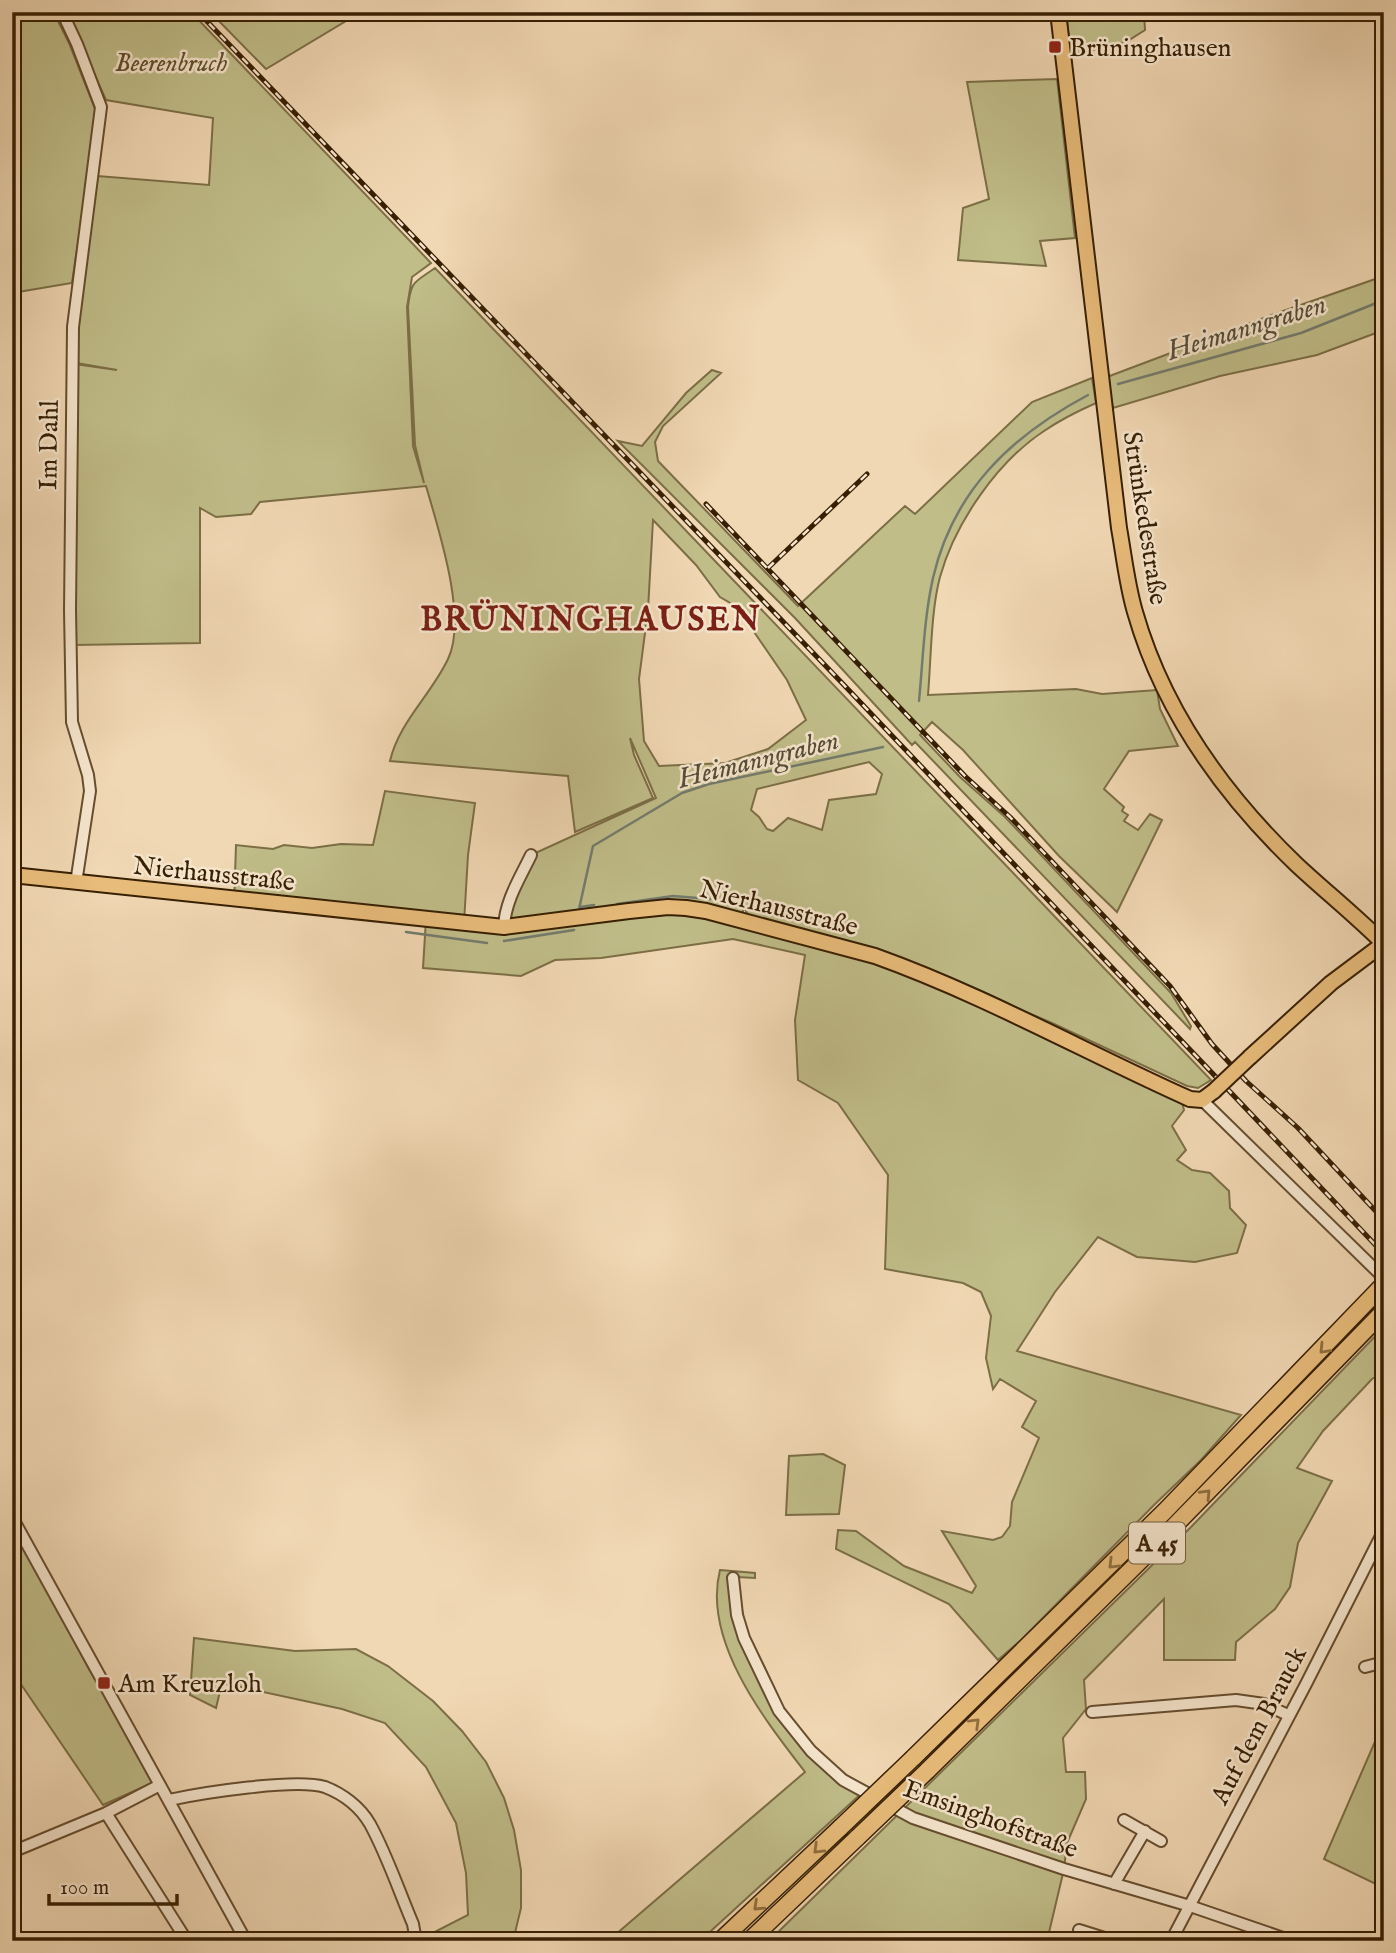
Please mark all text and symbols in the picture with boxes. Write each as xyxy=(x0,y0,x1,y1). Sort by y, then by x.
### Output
place label: Brüninghausen xyxy=(1069,32,1232,65)
marker: Brüninghausen xyxy=(1047,39,1063,55)
park label: Beerenbruch xyxy=(115,47,227,80)
water label: Heimanngraben xyxy=(1162,288,1331,370)
street label: Im Dahl xyxy=(32,399,67,490)
street label: Strünkedestraße xyxy=(1115,429,1174,607)
district label: BRÜNINGHAUSEN xyxy=(420,599,762,642)
water label: Heimanngraben xyxy=(673,724,843,798)
street label: Nierhausstraße xyxy=(131,850,296,899)
street label: Nierhausstraße xyxy=(696,873,861,944)
one-way arrow xyxy=(1319,1341,1332,1354)
one-way arrow xyxy=(1198,1489,1211,1502)
road number: A 45 xyxy=(1129,1522,1185,1563)
one-way arrow xyxy=(1108,1555,1121,1568)
street label: Auf dem Brauck xyxy=(1203,1640,1315,1811)
place label: Am Kreuzloh xyxy=(117,1668,262,1701)
marker: Am Kreuzloh xyxy=(96,1675,112,1691)
one-way arrow xyxy=(967,1719,980,1732)
street label: Emsinghofstraße xyxy=(899,1773,1082,1866)
one-way arrow xyxy=(813,1841,826,1854)
scale bar xyxy=(49,1862,177,1906)
text: 100 m xyxy=(60,1875,109,1902)
one-way arrow xyxy=(753,1898,766,1910)

